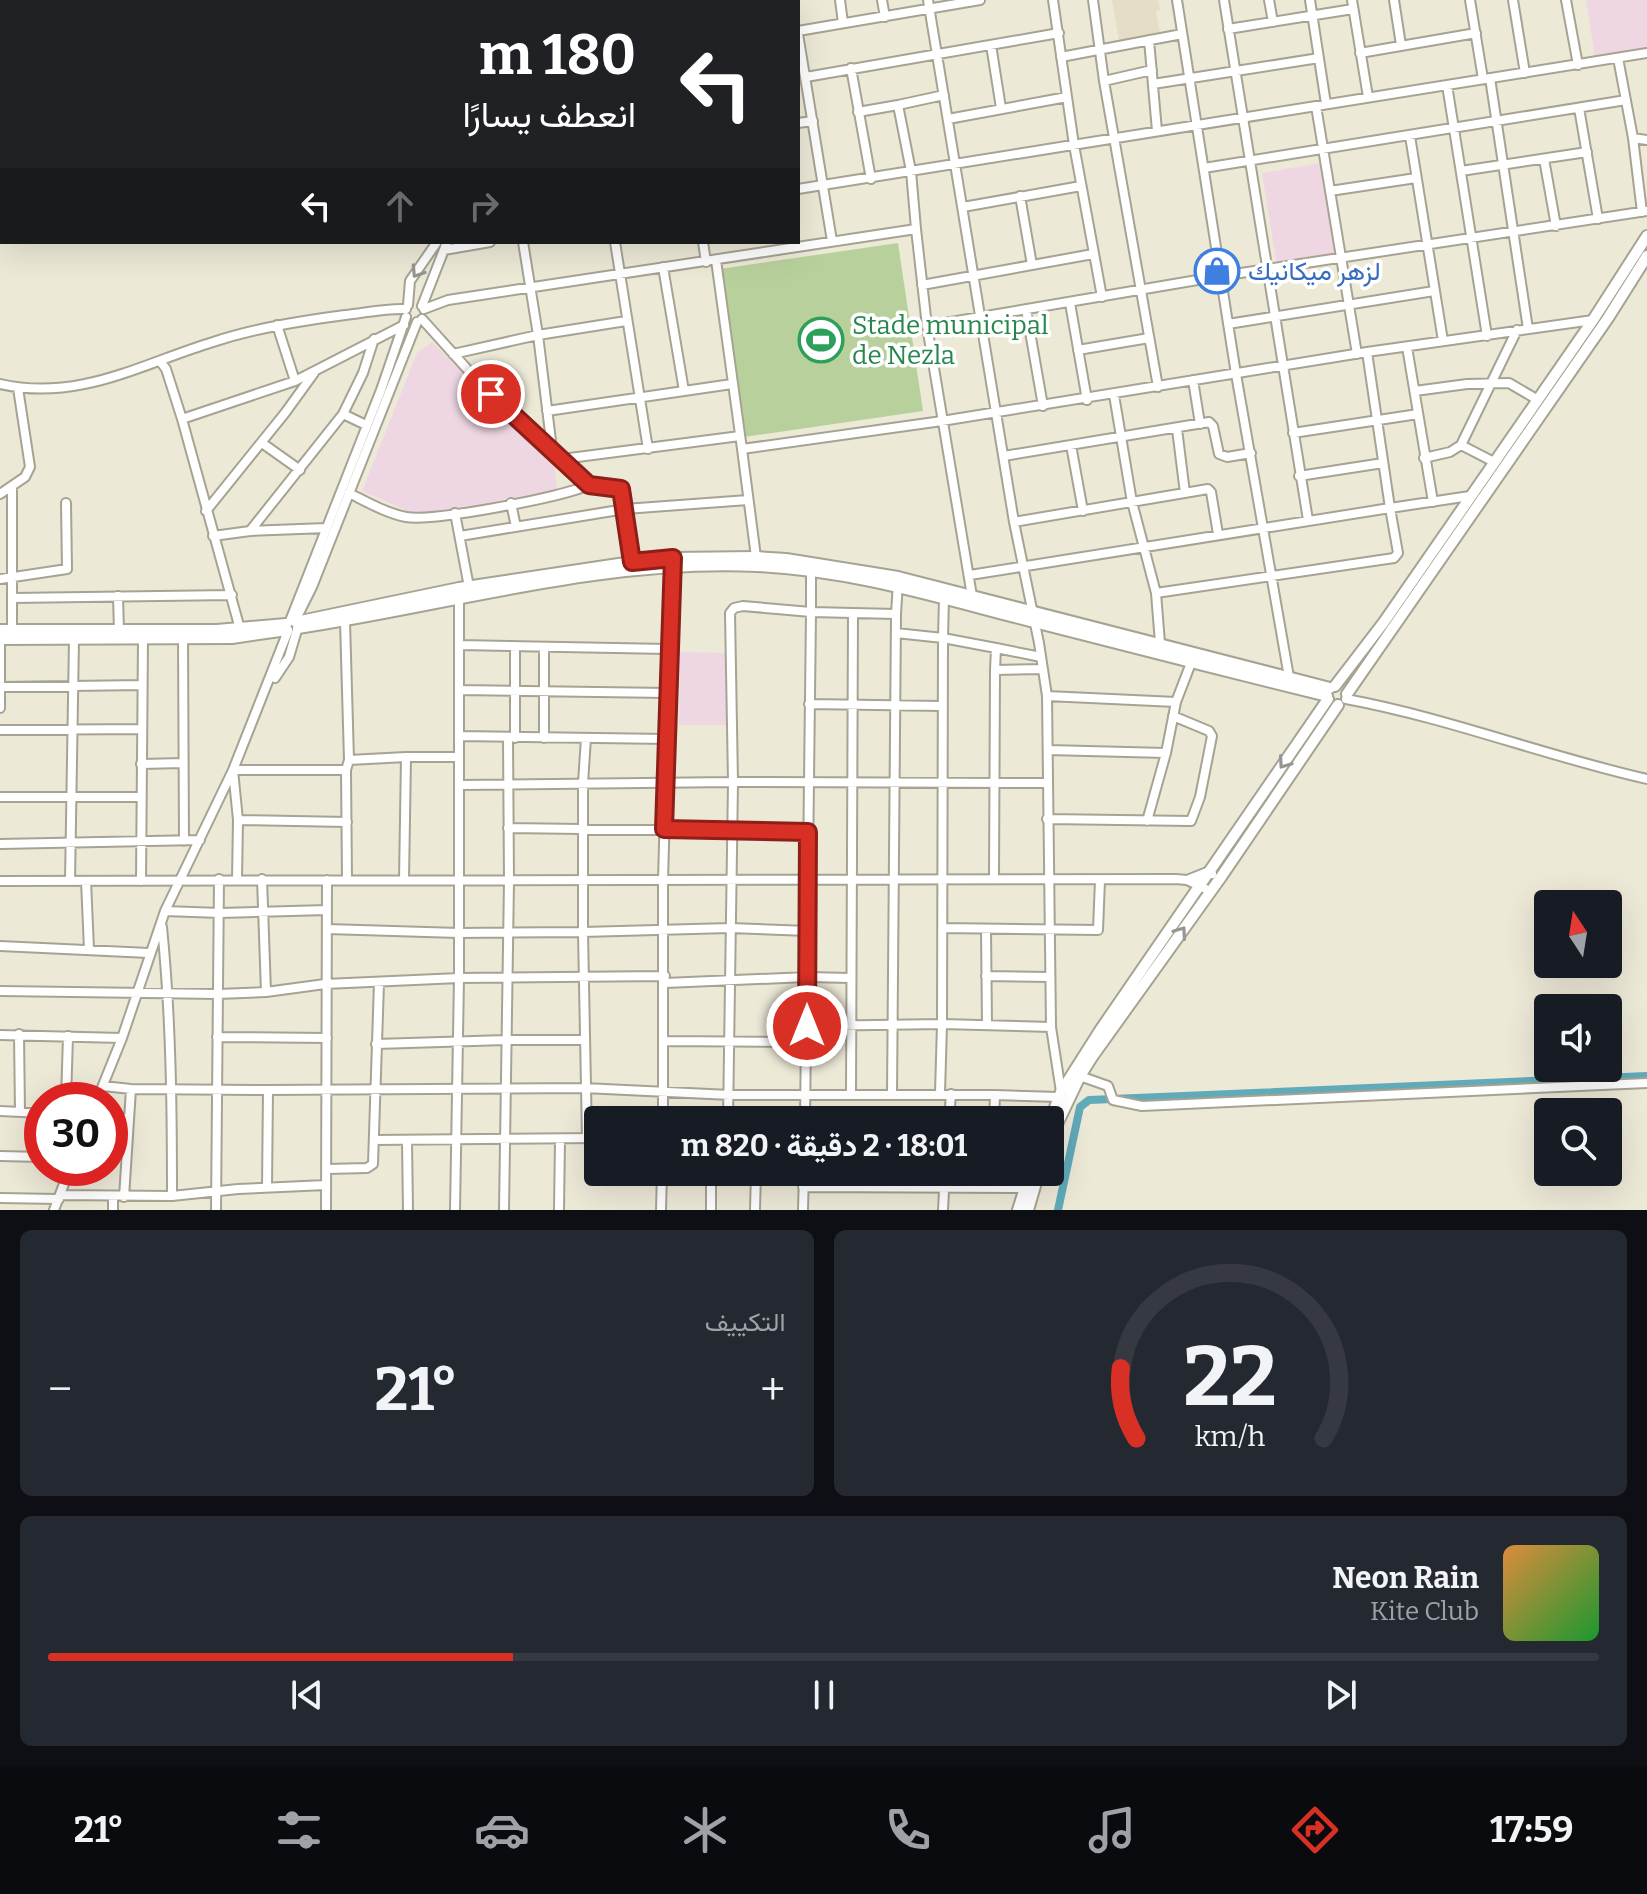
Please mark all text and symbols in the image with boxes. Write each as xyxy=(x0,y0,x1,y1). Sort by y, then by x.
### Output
text: 180 m xyxy=(479,22,636,89)
icon: left xyxy=(664,32,768,136)
text: انعطف يسارًا xyxy=(463,93,636,137)
icon: left xyxy=(294,184,338,228)
icon: ahead xyxy=(378,184,422,228)
icon: right xyxy=(462,184,506,228)
shop icon: لزهر ميكانيك xyxy=(1193,247,1241,295)
place label: لزهر ميكانيك xyxy=(1248,256,1381,287)
one-way arrow xyxy=(412,263,427,277)
place label: Stade municipal de Nezla xyxy=(852,310,1049,371)
sports icon: Stade municipal de Nezla xyxy=(797,316,845,364)
pin xyxy=(457,360,525,428)
icon: arrive xyxy=(469,372,513,416)
one-way arrow xyxy=(1278,755,1293,769)
north arrow xyxy=(1534,890,1622,978)
map controls xyxy=(1534,890,1622,1186)
one-way arrow xyxy=(1171,926,1186,940)
position arrow xyxy=(765,984,849,1068)
button: sound xyxy=(1534,994,1622,1082)
speed limit sign: 30 xyxy=(24,1082,128,1186)
button: search xyxy=(1534,1098,1622,1186)
text: 18:01 · 2 دقيقة · 820 m xyxy=(681,1128,967,1164)
text: التكييف xyxy=(705,1307,786,1338)
text: 22 xyxy=(1183,1327,1277,1427)
text: 21° xyxy=(374,1354,458,1426)
text: − xyxy=(48,1363,72,1416)
text: + xyxy=(760,1363,785,1416)
text: km/h xyxy=(1195,1419,1266,1454)
text: Neon Rain xyxy=(1332,1560,1479,1596)
text: Kite Club xyxy=(1370,1596,1479,1627)
icon: previous xyxy=(285,1673,329,1717)
icon: pause xyxy=(802,1673,846,1717)
icon: next xyxy=(1319,1673,1363,1717)
icon: filters xyxy=(271,1802,327,1858)
icon: car xyxy=(474,1802,530,1858)
icon: climate xyxy=(677,1802,733,1858)
icon: phone xyxy=(880,1802,936,1858)
icon: music xyxy=(1084,1802,1140,1858)
icon: directions xyxy=(1287,1802,1343,1858)
text: 21° xyxy=(74,1808,124,1852)
text: 17:59 xyxy=(1490,1808,1573,1852)

